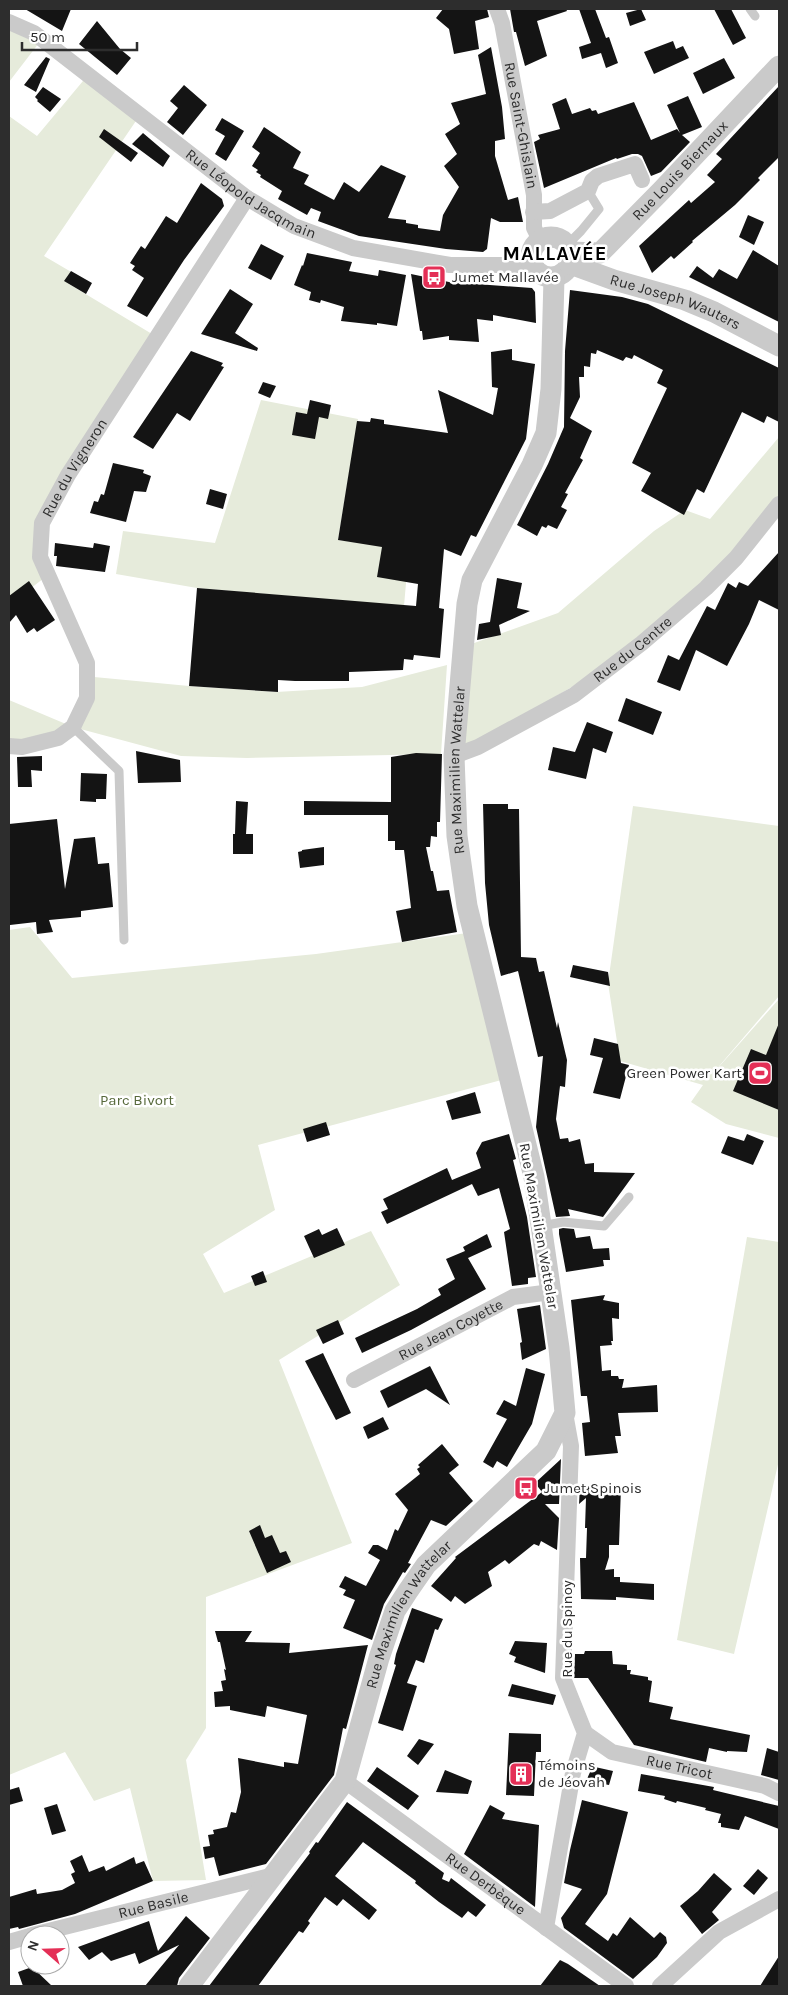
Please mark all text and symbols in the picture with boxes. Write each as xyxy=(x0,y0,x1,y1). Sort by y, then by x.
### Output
scale bar xyxy=(22,20,138,52)
text: 50 m xyxy=(30,28,65,46)
street label: Rue Saint-Ghislain xyxy=(500,61,542,190)
street label: Rue Louis Biernaux xyxy=(628,117,732,224)
street label: Rue Léopold Jacqmain xyxy=(182,145,319,242)
district label: MALLAVÉE xyxy=(502,240,608,265)
bus stop icon: Jumet Mallavée xyxy=(421,264,447,290)
place label: Jumet Mallavée xyxy=(452,268,559,286)
street label: Rue Joseph Wauters xyxy=(608,270,744,333)
street label: Rue du Vigneron xyxy=(38,415,111,520)
street label: Rue du Centre xyxy=(589,612,676,686)
street label: Rue Maximilien Wattelar xyxy=(445,685,469,856)
sports icon: Green Power Kart xyxy=(747,1060,773,1086)
place label: Green Power Kart xyxy=(626,1064,742,1082)
park label: Parc Bivort xyxy=(100,1091,174,1109)
street label: Rue Maximilien Wattelar xyxy=(516,1142,563,1311)
street label: Rue Jean Coyette xyxy=(395,1295,506,1364)
bus stop icon: Jumet Spinois xyxy=(513,1475,539,1501)
place label: Jumet Spinois xyxy=(544,1479,642,1497)
street label: Rue Maximilien Wattelar xyxy=(362,1536,456,1691)
street label: Rue du Spinoy xyxy=(558,1580,576,1678)
street label: Rue Tricot xyxy=(644,1751,715,1783)
place label: Témoins de Jéovah xyxy=(538,1756,605,1791)
building icon: Témoins de Jéovah xyxy=(508,1761,534,1787)
street label: Rue Derbèque xyxy=(442,1848,529,1919)
street label: Rue Basile xyxy=(116,1888,190,1922)
north arrow xyxy=(20,1925,70,1975)
text: N xyxy=(24,1938,43,1953)

